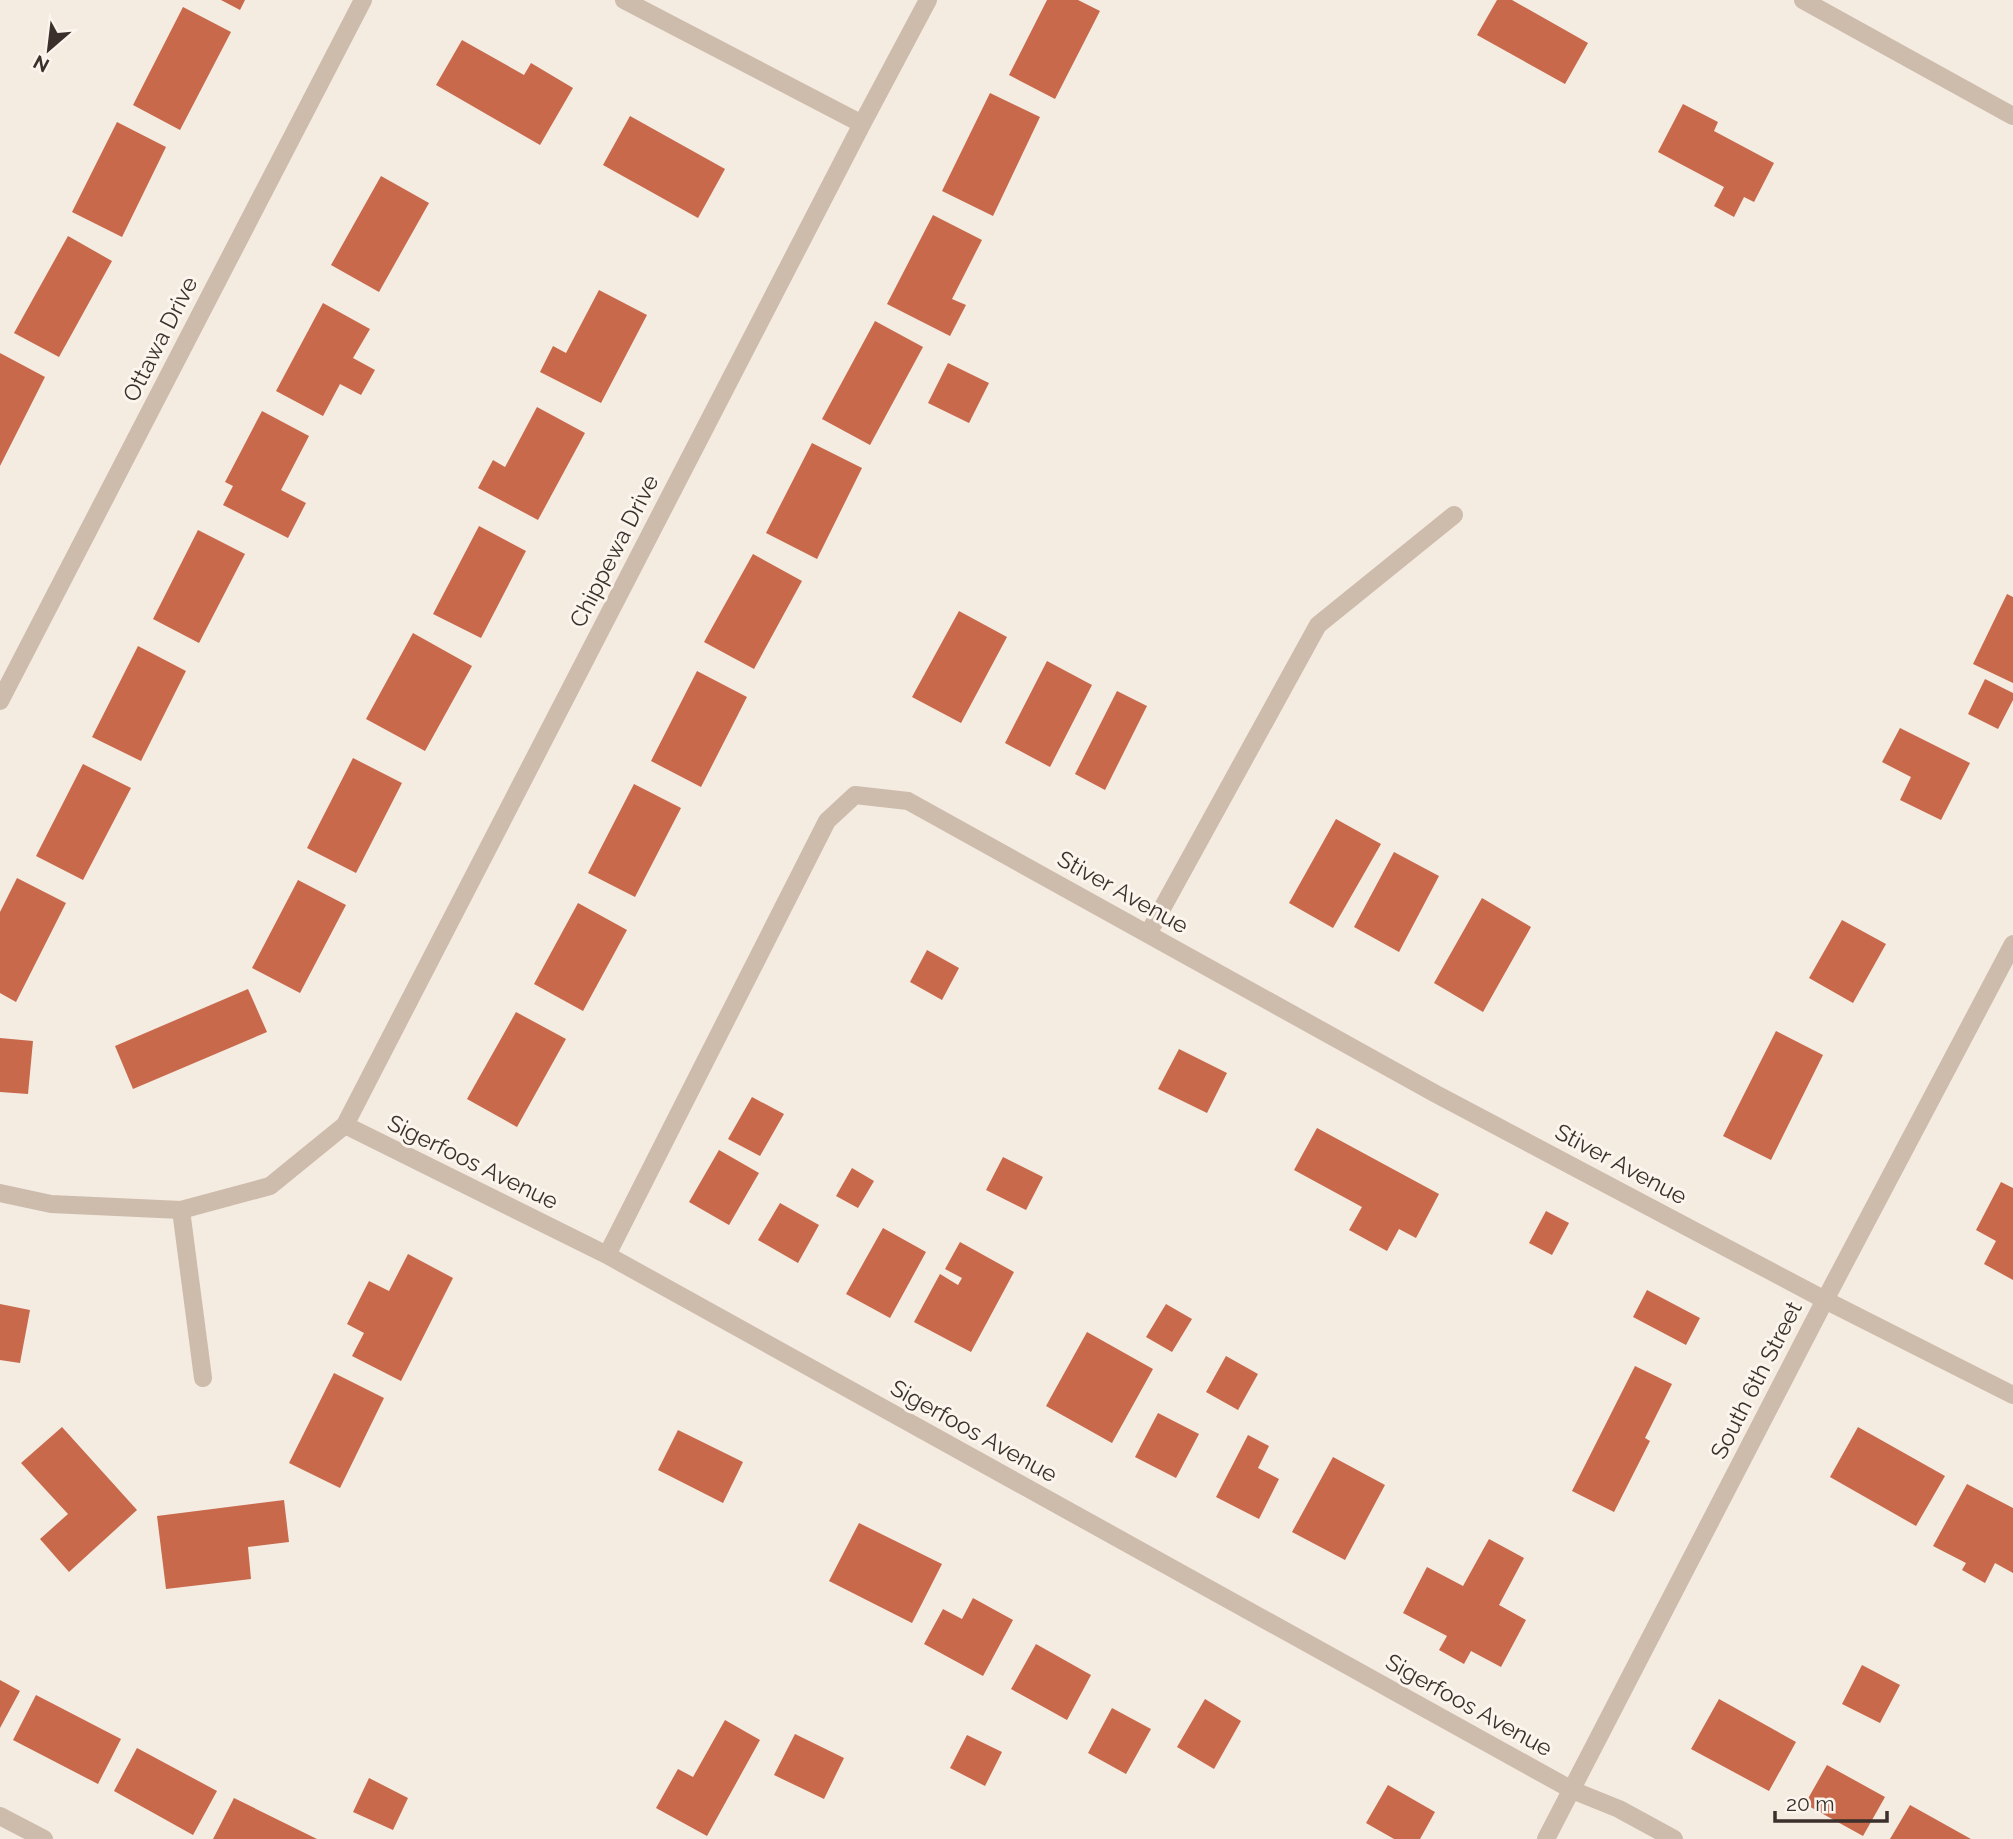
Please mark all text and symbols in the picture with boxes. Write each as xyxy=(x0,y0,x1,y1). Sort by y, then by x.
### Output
north arrow xyxy=(14,14,84,84)
text: N xyxy=(29,51,53,77)
street label: Ottawa Drive xyxy=(117,272,203,406)
street label: Chippewa Drive xyxy=(564,470,664,632)
street label: Stiver Avenue xyxy=(1053,845,1193,939)
street label: Sigerfoos Avenue xyxy=(384,1109,563,1215)
street label: Stiver Avenue xyxy=(1551,1118,1692,1210)
street label: South 6th Street xyxy=(1704,1296,1807,1463)
street label: Sigerfoos Avenue xyxy=(886,1374,1062,1488)
street label: Sigerfoos Avenue xyxy=(1381,1648,1557,1762)
scale bar xyxy=(1775,1780,1887,1824)
text: 20 m xyxy=(1786,1791,1834,1816)

